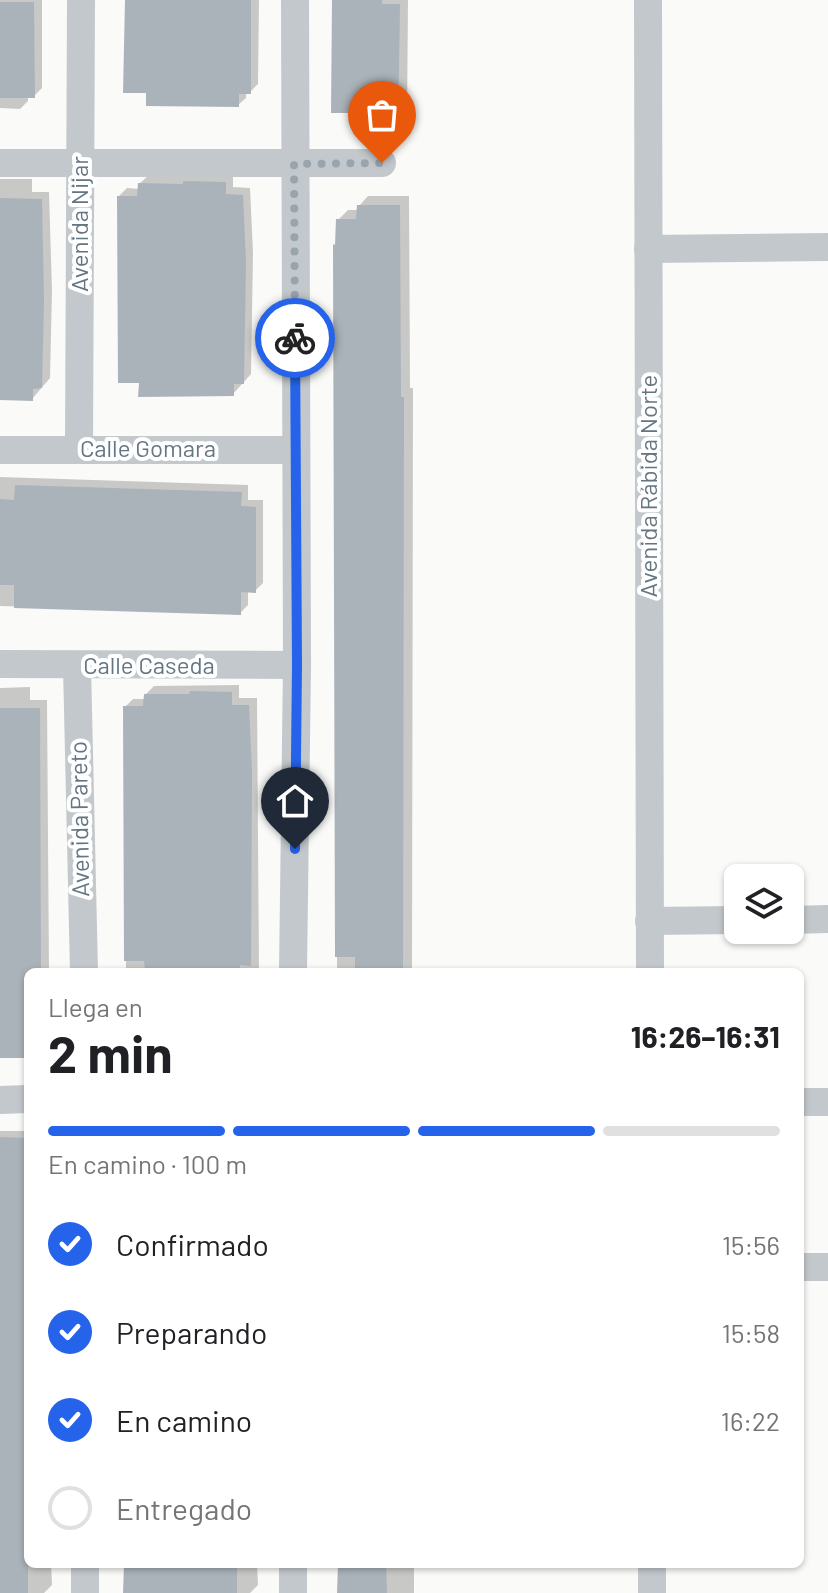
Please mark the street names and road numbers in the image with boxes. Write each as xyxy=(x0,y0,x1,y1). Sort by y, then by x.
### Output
street label: Avenida Nijar xyxy=(64,156,93,292)
street label: Avenida Rábida Norte xyxy=(633,375,662,597)
street label: Calle Gomara xyxy=(80,433,216,462)
street label: Calle Caseda xyxy=(83,650,215,679)
street label: Avenida Pareto xyxy=(63,741,94,897)

